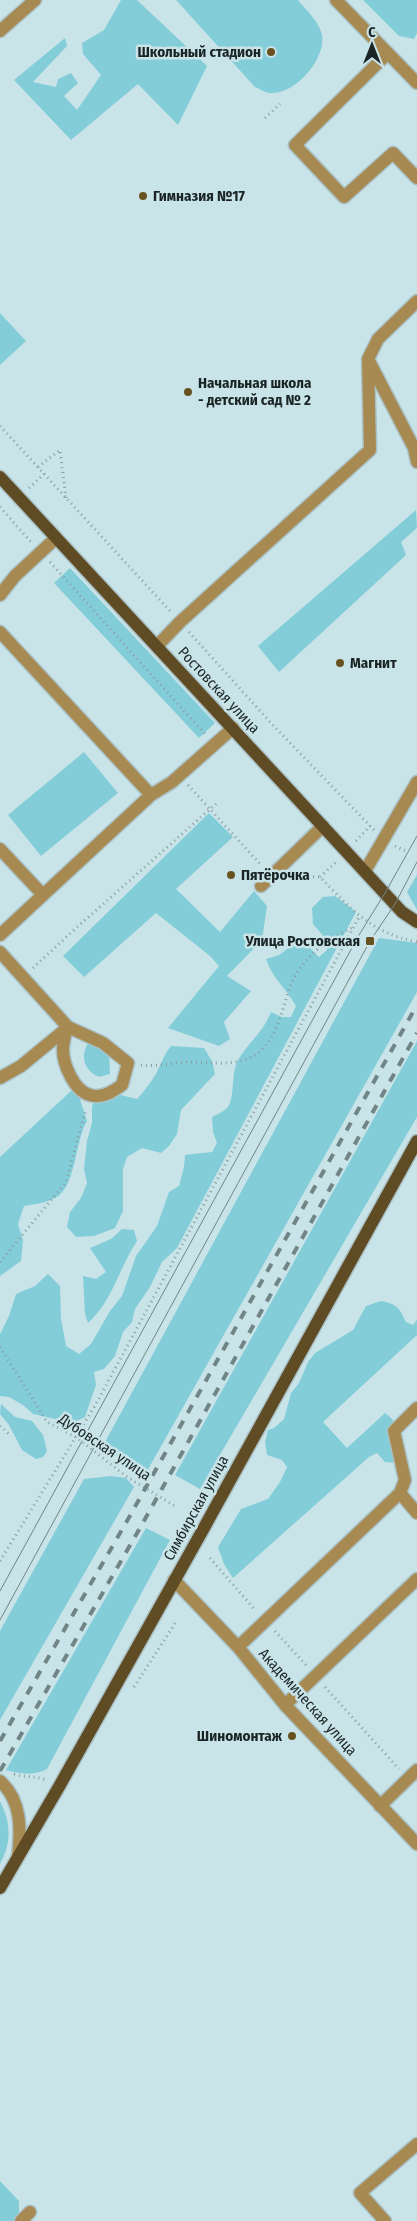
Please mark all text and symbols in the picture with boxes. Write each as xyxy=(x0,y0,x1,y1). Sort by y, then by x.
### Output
north arrow xyxy=(347,20,397,70)
text: С xyxy=(368,24,376,41)
place label: Школьный стадион xyxy=(138,43,261,61)
marker: Школьный стадион xyxy=(265,46,277,58)
place label: Гимназия №17 xyxy=(153,187,246,205)
marker: Гимназия №17 xyxy=(137,190,149,202)
place label: Начальная школа - детский сад № 2 xyxy=(198,374,312,409)
marker: Начальная школа - детский сад № 2 xyxy=(182,386,194,398)
street label: Ростовская улица xyxy=(174,643,264,737)
place label: Магнит xyxy=(350,654,397,672)
marker: Магнит xyxy=(334,657,346,669)
place label: Пятёрочка xyxy=(241,866,310,884)
marker: Пятёрочка xyxy=(225,869,237,881)
place label: Улица Ростовская xyxy=(245,932,360,950)
marker: Улица Ростовская xyxy=(364,935,376,947)
street label: Дубовская улица xyxy=(55,1409,154,1484)
street label: Симбирская улица xyxy=(160,1452,232,1564)
street label: Академическая улица xyxy=(255,1645,361,1759)
place label: Шиномонтаж xyxy=(197,1727,283,1745)
marker: Шиномонтаж xyxy=(286,1730,298,1742)

